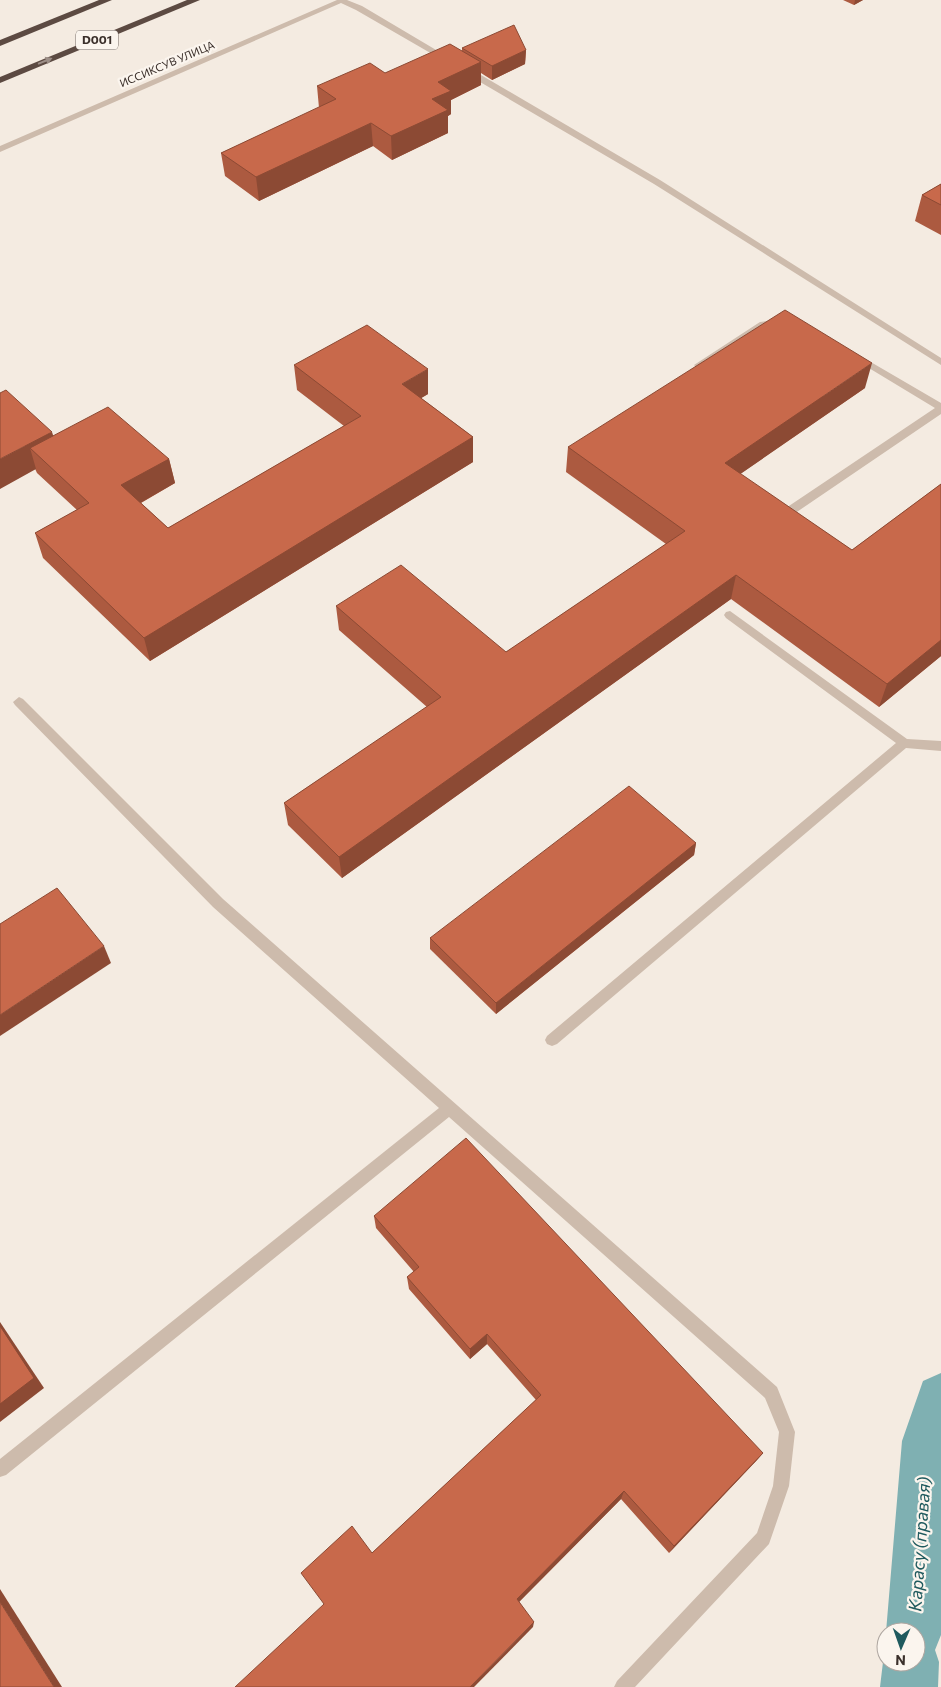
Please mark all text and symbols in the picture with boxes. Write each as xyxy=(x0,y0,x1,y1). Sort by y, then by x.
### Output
road number: D001 xyxy=(76,30,118,50)
street label: ИССИКСУВ УЛИЦА xyxy=(117,38,217,89)
one-way arrow xyxy=(38,57,52,65)
water label: Карасу (правая) xyxy=(903,1476,935,1612)
north arrow xyxy=(876,1622,926,1672)
text: N xyxy=(895,1652,906,1669)

